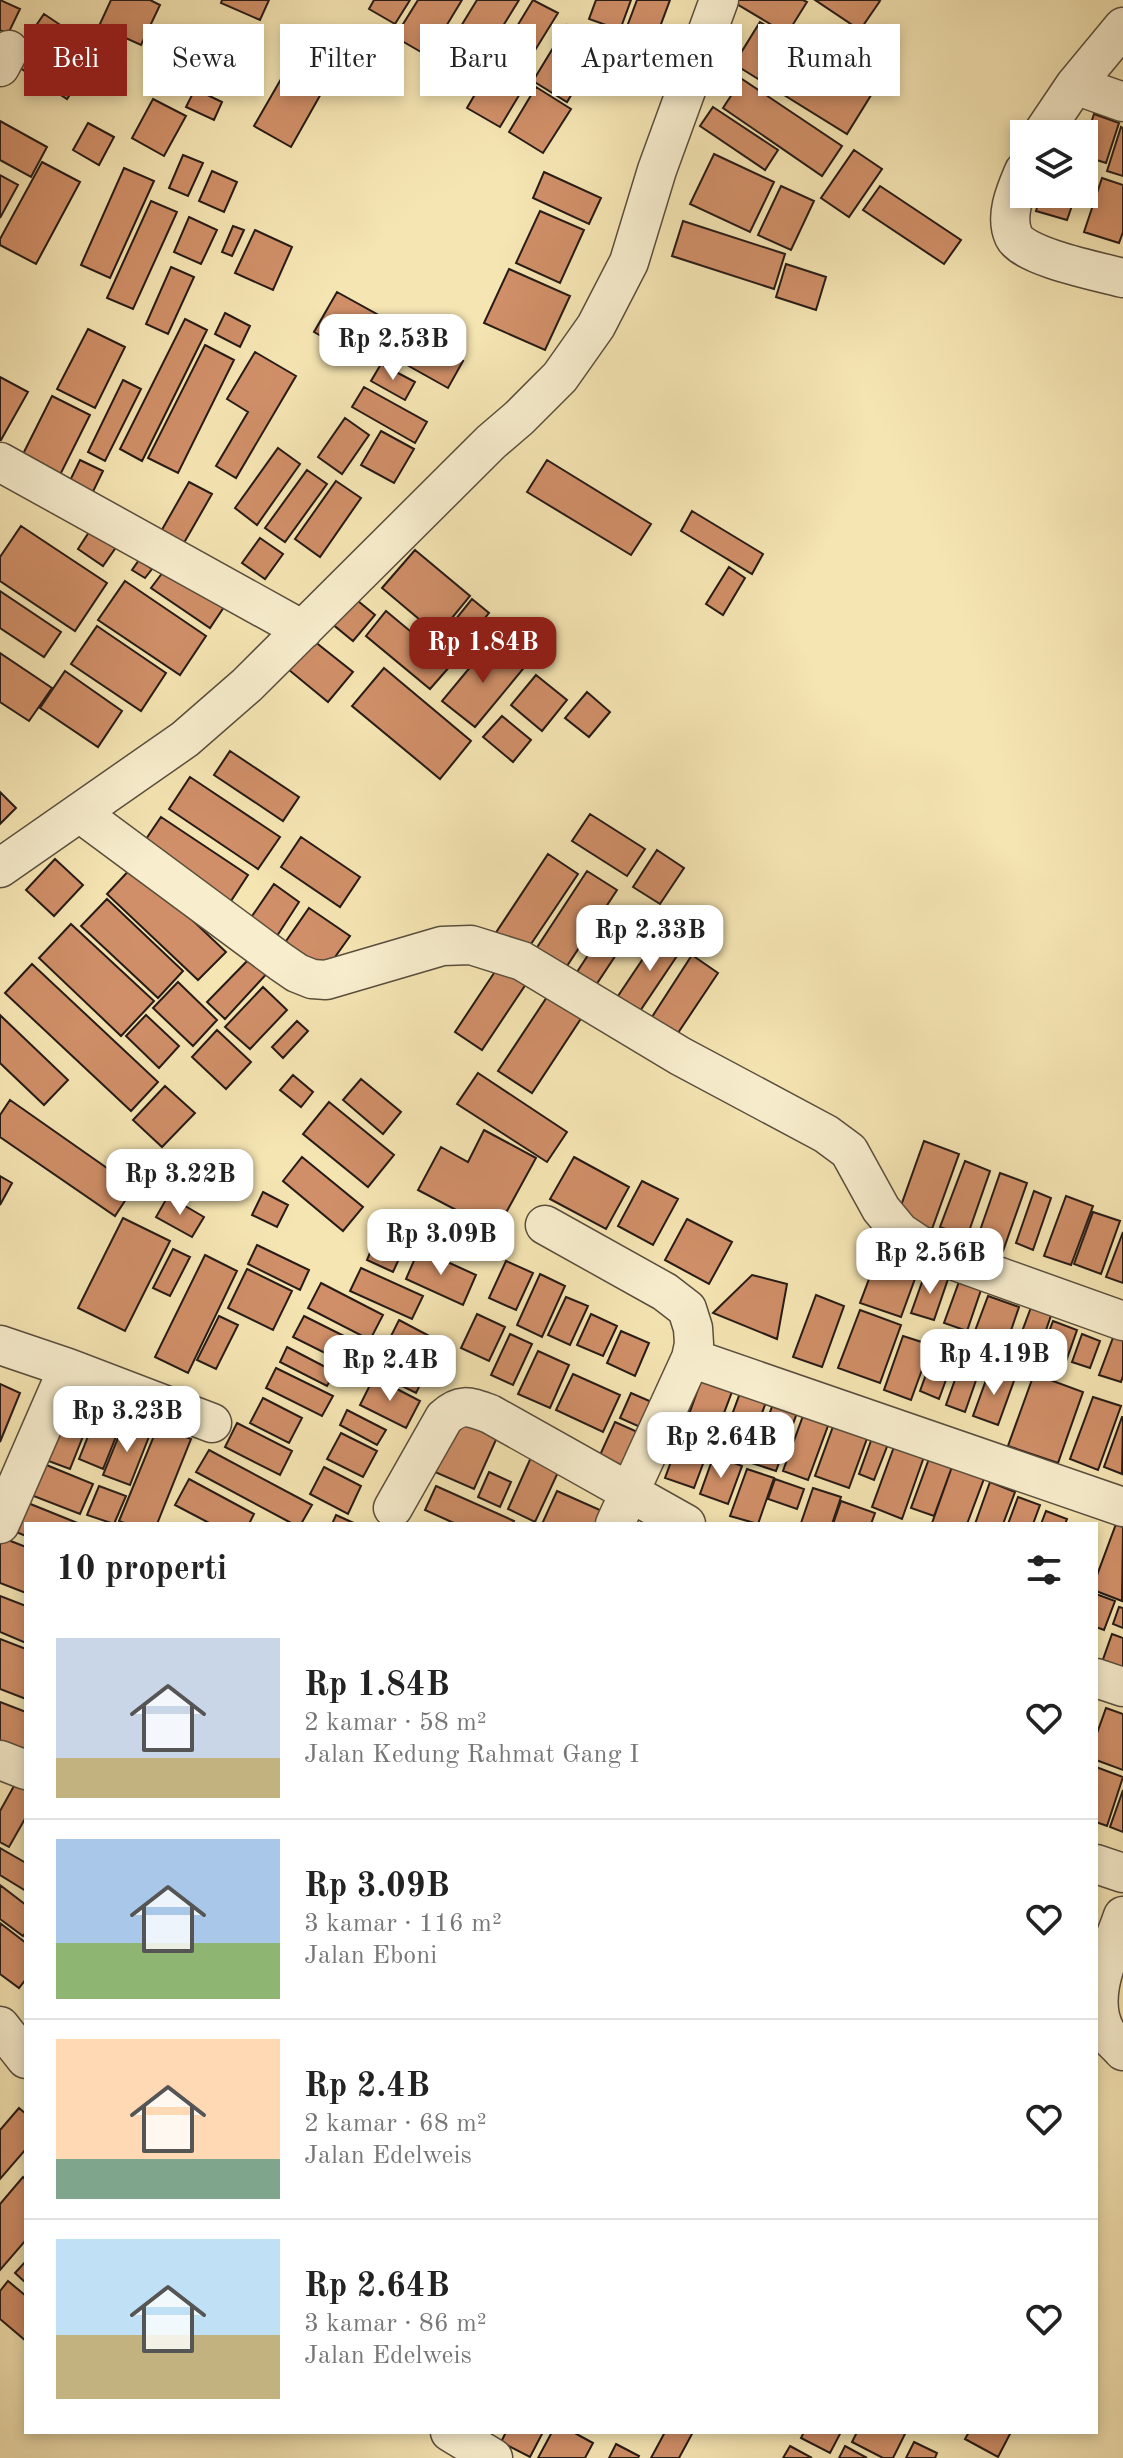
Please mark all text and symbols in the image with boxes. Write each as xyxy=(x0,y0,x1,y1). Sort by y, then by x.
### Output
chip: Beli xyxy=(24,24,127,96)
chip: Sewa xyxy=(143,24,264,96)
chip: Filter xyxy=(280,24,404,96)
chip: Baru xyxy=(420,24,536,96)
chip: Apartemen xyxy=(552,24,742,96)
chip: Rumah xyxy=(758,24,900,96)
map controls xyxy=(1010,120,1098,208)
button: layers xyxy=(1010,120,1098,208)
pin: Rp 2.53B xyxy=(310,314,476,382)
text: Rp 2.53B xyxy=(337,327,449,353)
pin: Rp 1.84B xyxy=(400,617,566,685)
text: Rp 1.84B xyxy=(427,630,539,656)
pin: Rp 2.33B xyxy=(567,905,733,973)
text: Rp 2.33B xyxy=(594,918,706,944)
pin: Rp 3.22B xyxy=(97,1149,263,1217)
text: Rp 3.22B xyxy=(124,1162,236,1188)
pin: Rp 3.09B xyxy=(358,1209,524,1277)
text: Rp 3.09B xyxy=(385,1222,497,1248)
pin: Rp 2.56B xyxy=(847,1228,1013,1296)
text: Rp 2.56B xyxy=(874,1241,986,1267)
pin: Rp 4.19B xyxy=(911,1329,1077,1397)
pin: Rp 2.4B xyxy=(316,1335,464,1403)
text: Rp 4.19B xyxy=(938,1342,1050,1368)
text: Rp 2.4B xyxy=(342,1348,438,1374)
pin: Rp 3.23B xyxy=(44,1386,210,1454)
text: Rp 3.23B xyxy=(71,1399,183,1425)
pin: Rp 2.64B xyxy=(638,1412,804,1480)
text: Rp 2.64B xyxy=(665,1425,777,1451)
icon: filters xyxy=(1022,1548,1066,1592)
text: 10 properti xyxy=(56,1553,227,1587)
text: Rp 1.84B xyxy=(304,1669,450,1703)
icon: home xyxy=(120,1670,216,1766)
icon: heart xyxy=(1022,1696,1066,1740)
text: 2 kamar · 58 m² xyxy=(304,1710,487,1736)
text: Jalan Kedung Rahmat Gang I xyxy=(304,1742,639,1768)
text: Rp 3.09B xyxy=(304,1870,450,1904)
icon: home xyxy=(120,1871,216,1967)
icon: heart xyxy=(1022,1897,1066,1941)
text: 3 kamar · 116 m² xyxy=(304,1911,502,1937)
text: Jalan Eboni xyxy=(304,1943,437,1969)
text: Rp 2.4B xyxy=(304,2070,430,2104)
icon: home xyxy=(120,2071,216,2167)
icon: heart xyxy=(1022,2097,1066,2141)
text: 2 kamar · 68 m² xyxy=(304,2111,487,2137)
text: Jalan Edelweis xyxy=(304,2143,472,2169)
text: Rp 2.64B xyxy=(304,2270,450,2304)
icon: home xyxy=(120,2271,216,2367)
icon: heart xyxy=(1022,2297,1066,2341)
text: 3 kamar · 86 m² xyxy=(304,2311,487,2337)
text: Jalan Edelweis xyxy=(304,2343,472,2369)

